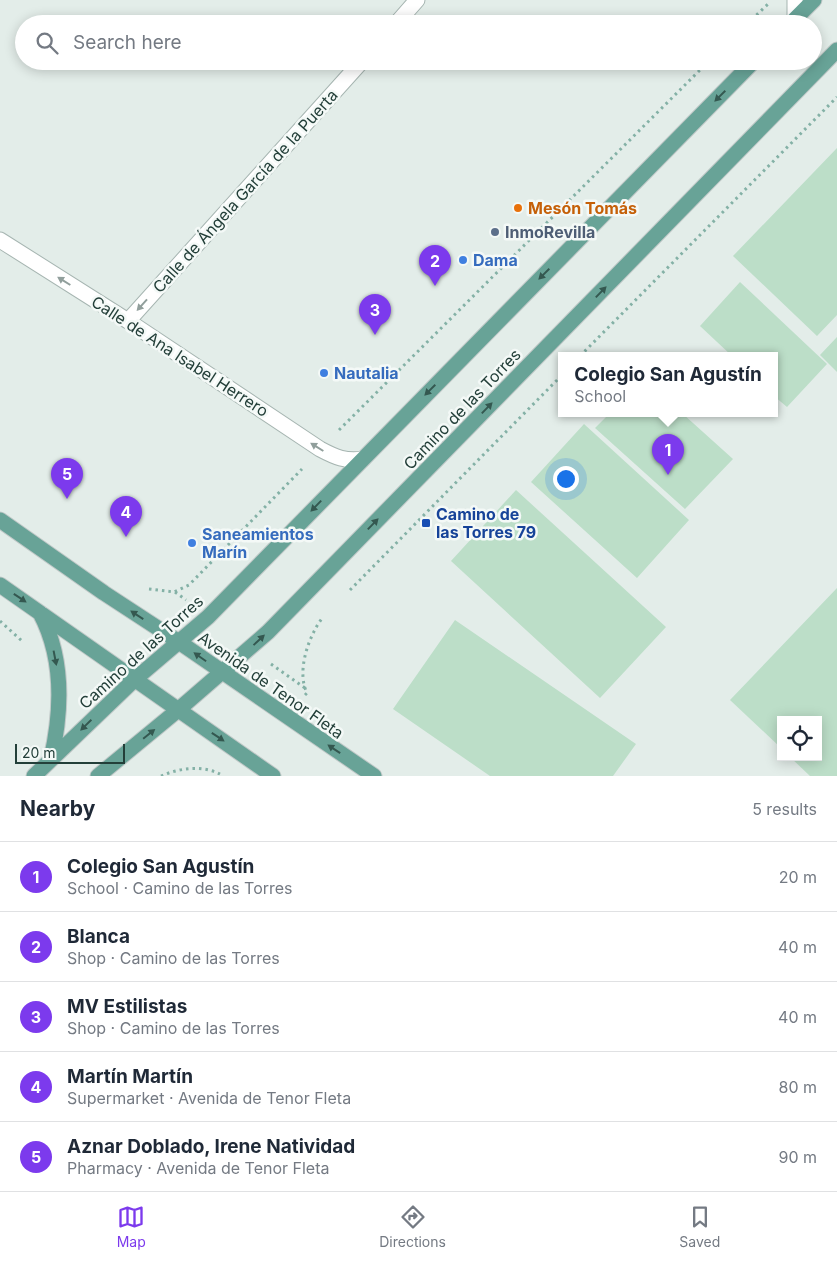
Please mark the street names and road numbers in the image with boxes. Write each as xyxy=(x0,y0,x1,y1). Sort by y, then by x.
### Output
street label: Calle de Ángela García de la Puerta xyxy=(148,85,342,297)
street label: Calle de Ana Isabel Herrero xyxy=(88,291,272,421)
street label: Camino de las Torres xyxy=(399,345,525,473)
street label: Camino de las Torres xyxy=(75,591,207,713)
street label: Avenida de Tenor Fleta xyxy=(194,627,348,743)

